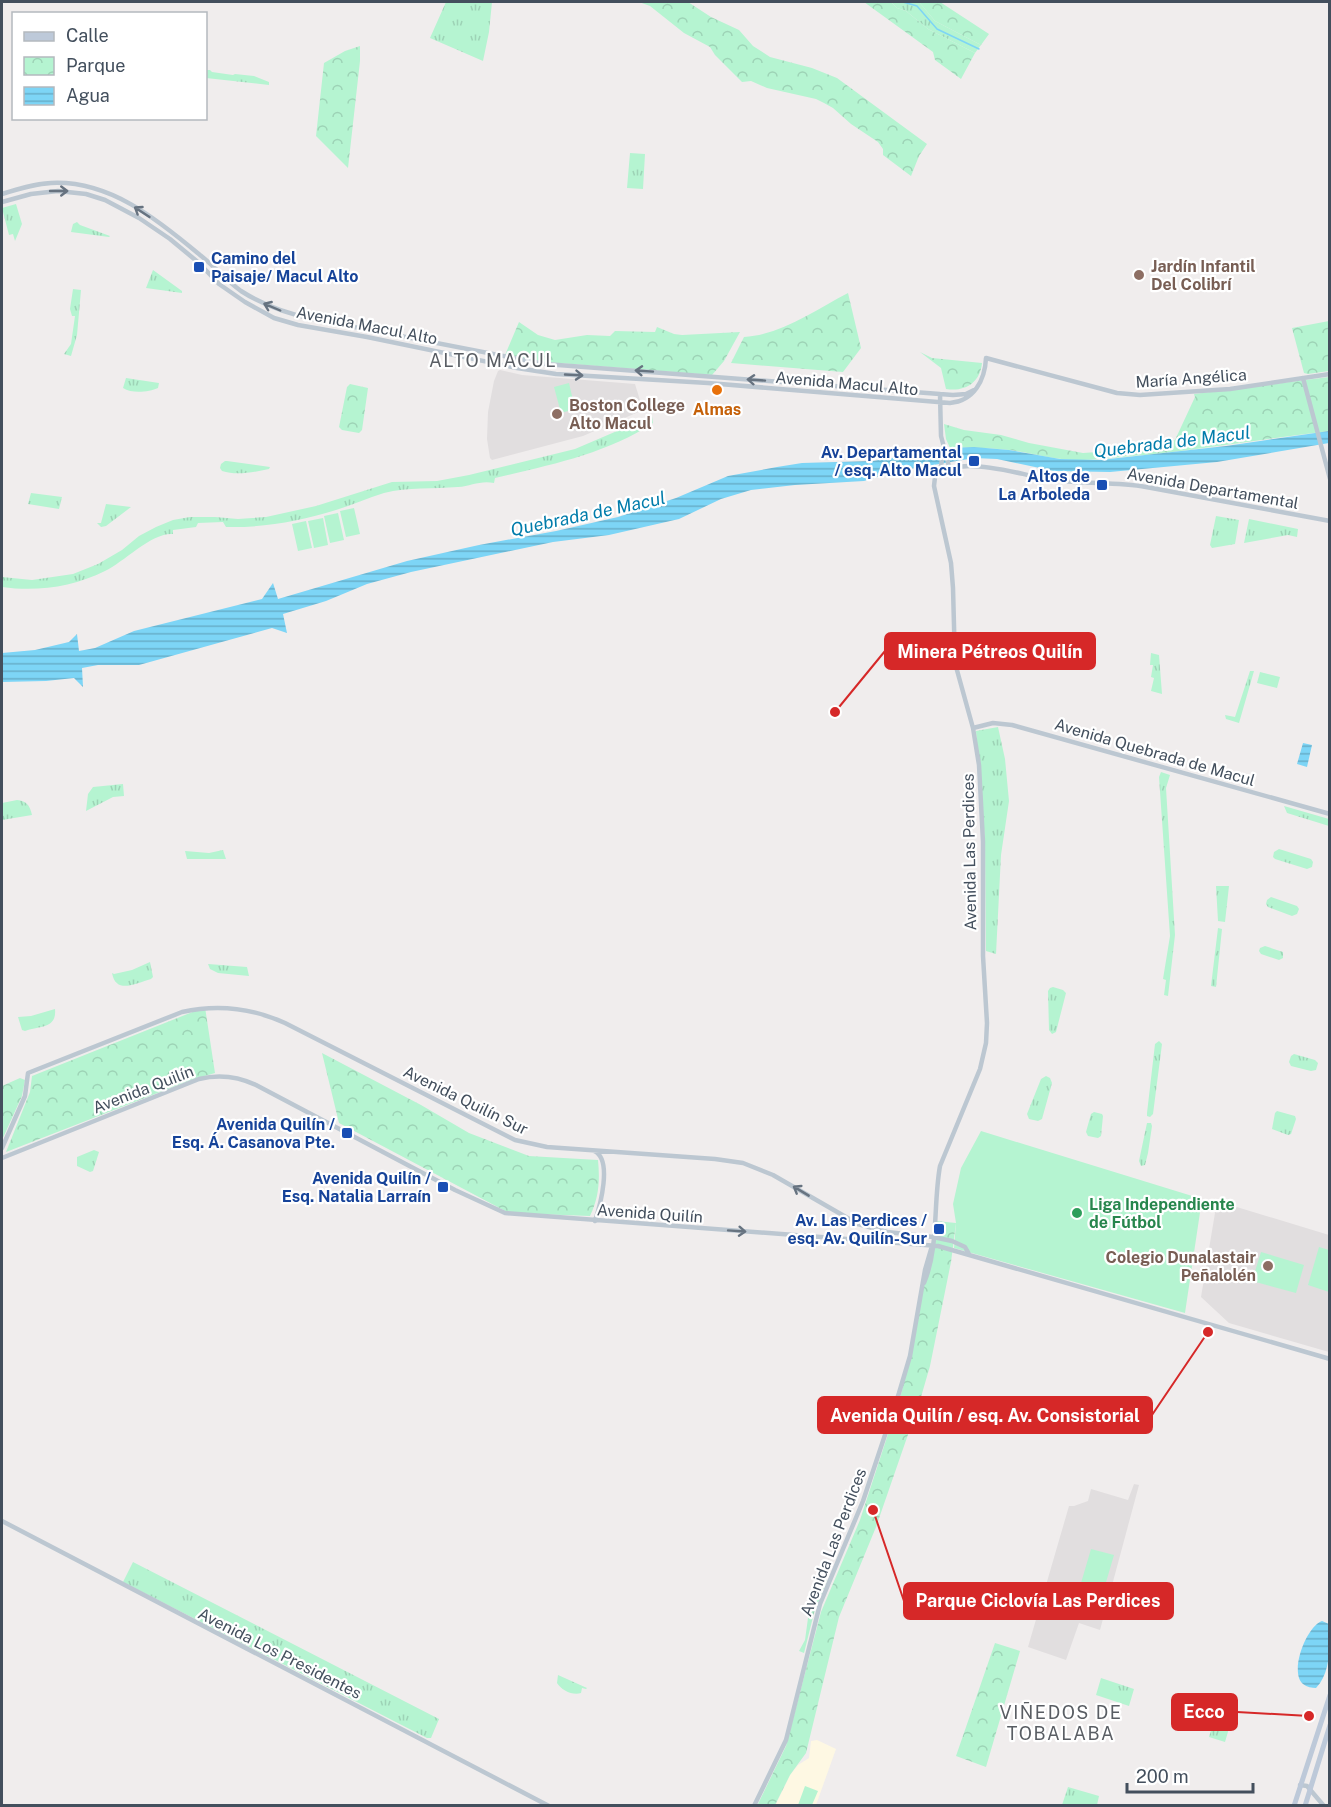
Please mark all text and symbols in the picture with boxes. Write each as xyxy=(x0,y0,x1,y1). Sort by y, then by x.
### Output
legend xyxy=(12,12,207,120)
text: Calle xyxy=(66,25,109,46)
text: Parque xyxy=(66,55,126,76)
text: Agua xyxy=(66,85,110,106)
one-way arrow xyxy=(48,185,68,197)
one-way arrow xyxy=(134,206,151,218)
place label: Camino del Paisaje/ Macul Alto xyxy=(211,249,358,286)
place label: Jardín Infantil Del Colibrí xyxy=(1151,257,1256,294)
marker: Camino del Paisaje/ Macul Alto xyxy=(192,260,206,274)
marker: Jardín Infantil Del Colibrí xyxy=(1132,268,1146,282)
one-way arrow xyxy=(264,301,282,312)
street label: Avenida Macul Alto xyxy=(295,302,439,348)
district label: ALTO MACUL xyxy=(429,350,557,371)
street label: María Angélica xyxy=(1135,365,1247,392)
one-way arrow xyxy=(635,366,655,377)
street label: Avenida Macul Alto xyxy=(775,368,919,399)
one-way arrow xyxy=(564,369,584,380)
one-way arrow xyxy=(747,374,767,385)
marker: Almas xyxy=(710,383,724,397)
place label: Boston College Alto Macul xyxy=(569,396,685,433)
place label: Almas xyxy=(693,400,741,419)
marker: Boston College Alto Macul xyxy=(550,407,564,421)
water label: Quebrada de Macul xyxy=(1092,421,1251,462)
place label: Av. Departamental / esq. Alto Macul xyxy=(821,443,962,480)
marker: Av. Departamental / esq. Alto Macul xyxy=(967,454,981,468)
street label: Avenida Departamental xyxy=(1126,464,1300,513)
place label: Altos de La Arboleda xyxy=(998,467,1090,504)
marker: Altos de La Arboleda xyxy=(1095,478,1109,492)
water label: Quebrada de Macul xyxy=(509,487,667,540)
callout: Minera Pétreos Quilín xyxy=(885,633,1095,669)
text: Minera Pétreos Quilín xyxy=(897,641,1083,662)
street label: Avenida Quebrada de Macul xyxy=(1052,715,1258,790)
street label: Avenida Las Perdices xyxy=(959,773,980,931)
street label: Avenida Quilín xyxy=(90,1062,196,1117)
street label: Avenida Quilín Sur xyxy=(400,1062,531,1139)
place label: Avenida Quilín / Esq. Á. Casanova Pte. xyxy=(172,1115,335,1152)
marker: Avenida Quilín / Esq. Á. Casanova Pte. xyxy=(340,1126,354,1140)
place label: Avenida Quilín / Esq. Natalia Larraín xyxy=(282,1169,431,1206)
marker: Avenida Quilín / Esq. Natalia Larraín xyxy=(436,1180,450,1194)
one-way arrow xyxy=(793,1185,810,1197)
place label: Liga Independiente de Fútbol xyxy=(1089,1195,1235,1232)
street label: Avenida Quilín xyxy=(596,1200,704,1227)
marker: Liga Independiente de Fútbol xyxy=(1070,1206,1084,1220)
place label: Av. Las Perdices / esq. Av. Quilín-Sur xyxy=(787,1211,927,1248)
marker: Av. Las Perdices / esq. Av. Quilín-Sur xyxy=(932,1222,946,1236)
one-way arrow xyxy=(727,1226,747,1237)
place label: Colegio Dunalastair Peñalolén xyxy=(1106,1248,1256,1285)
marker: Colegio Dunalastair Peñalolén xyxy=(1261,1259,1275,1273)
callout: Avenida Quilín / esq. Av. Consistorial xyxy=(818,1397,1152,1433)
text: Avenida Quilín / esq. Av. Consistorial xyxy=(830,1405,1140,1426)
street label: Avenida Las Perdices xyxy=(796,1465,870,1619)
callout: Parque Ciclovía Las Perdices xyxy=(904,1583,1173,1619)
text: Parque Ciclovía Las Perdices xyxy=(916,1590,1160,1611)
street label: Avenida Los Presidentes xyxy=(195,1604,365,1703)
callout: Ecco xyxy=(1172,1694,1237,1730)
district label: VIÑEDOS DE TOBALABA xyxy=(1000,1701,1122,1744)
text: Ecco xyxy=(1183,1701,1225,1722)
scale bar xyxy=(1127,1756,1253,1794)
text: 200 m xyxy=(1136,1766,1189,1787)

